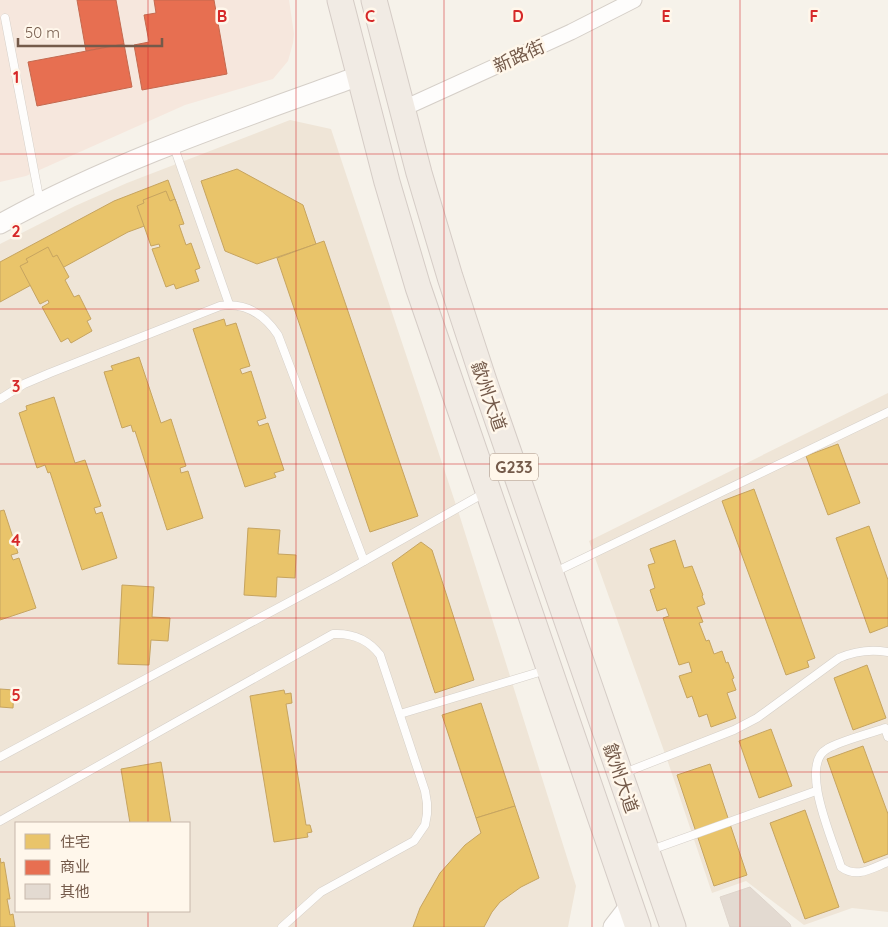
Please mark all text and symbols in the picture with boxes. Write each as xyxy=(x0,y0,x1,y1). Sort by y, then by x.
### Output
text: B xyxy=(217,6,227,26)
text: C xyxy=(365,6,375,26)
text: D xyxy=(512,6,524,26)
text: E xyxy=(661,6,671,26)
text: F xyxy=(810,6,819,26)
scale bar xyxy=(18,15,161,47)
text: 50 m xyxy=(25,23,60,42)
street label: 新路街 xyxy=(490,35,548,77)
text: 1 xyxy=(13,67,19,87)
text: 2 xyxy=(11,221,21,241)
street label: 歙州大道 xyxy=(466,358,512,434)
text: 3 xyxy=(12,376,20,396)
road number: G233 xyxy=(490,454,538,481)
text: 4 xyxy=(11,530,21,550)
text: 5 xyxy=(11,685,21,705)
street label: 歙州大道 xyxy=(598,740,644,816)
legend xyxy=(15,822,190,912)
text: 住宅 xyxy=(60,832,90,851)
text: 商业 xyxy=(60,857,90,876)
text: 其他 xyxy=(60,882,90,901)

